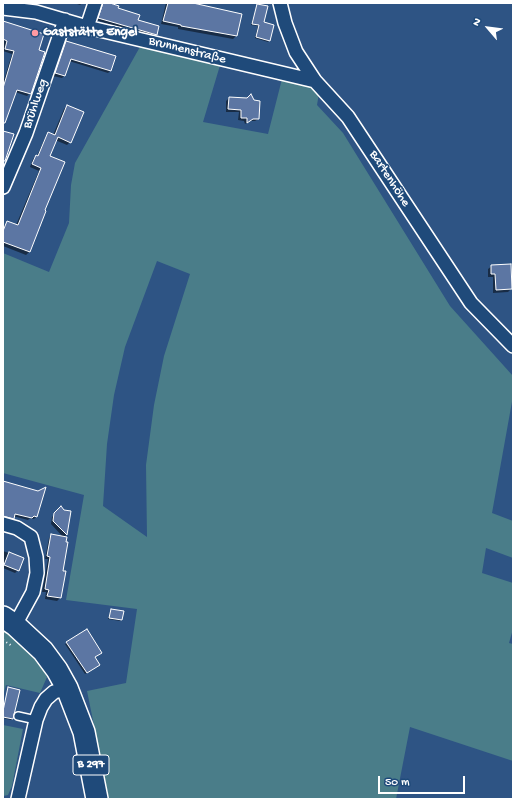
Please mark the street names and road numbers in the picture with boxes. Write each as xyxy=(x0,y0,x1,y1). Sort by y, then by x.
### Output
street label: Brunnenstraße xyxy=(147,34,227,68)
street label: Brühlweg xyxy=(20,77,52,131)
street label: Bartenhöhe xyxy=(365,148,413,210)
road number: B 297 xyxy=(73,755,109,775)

